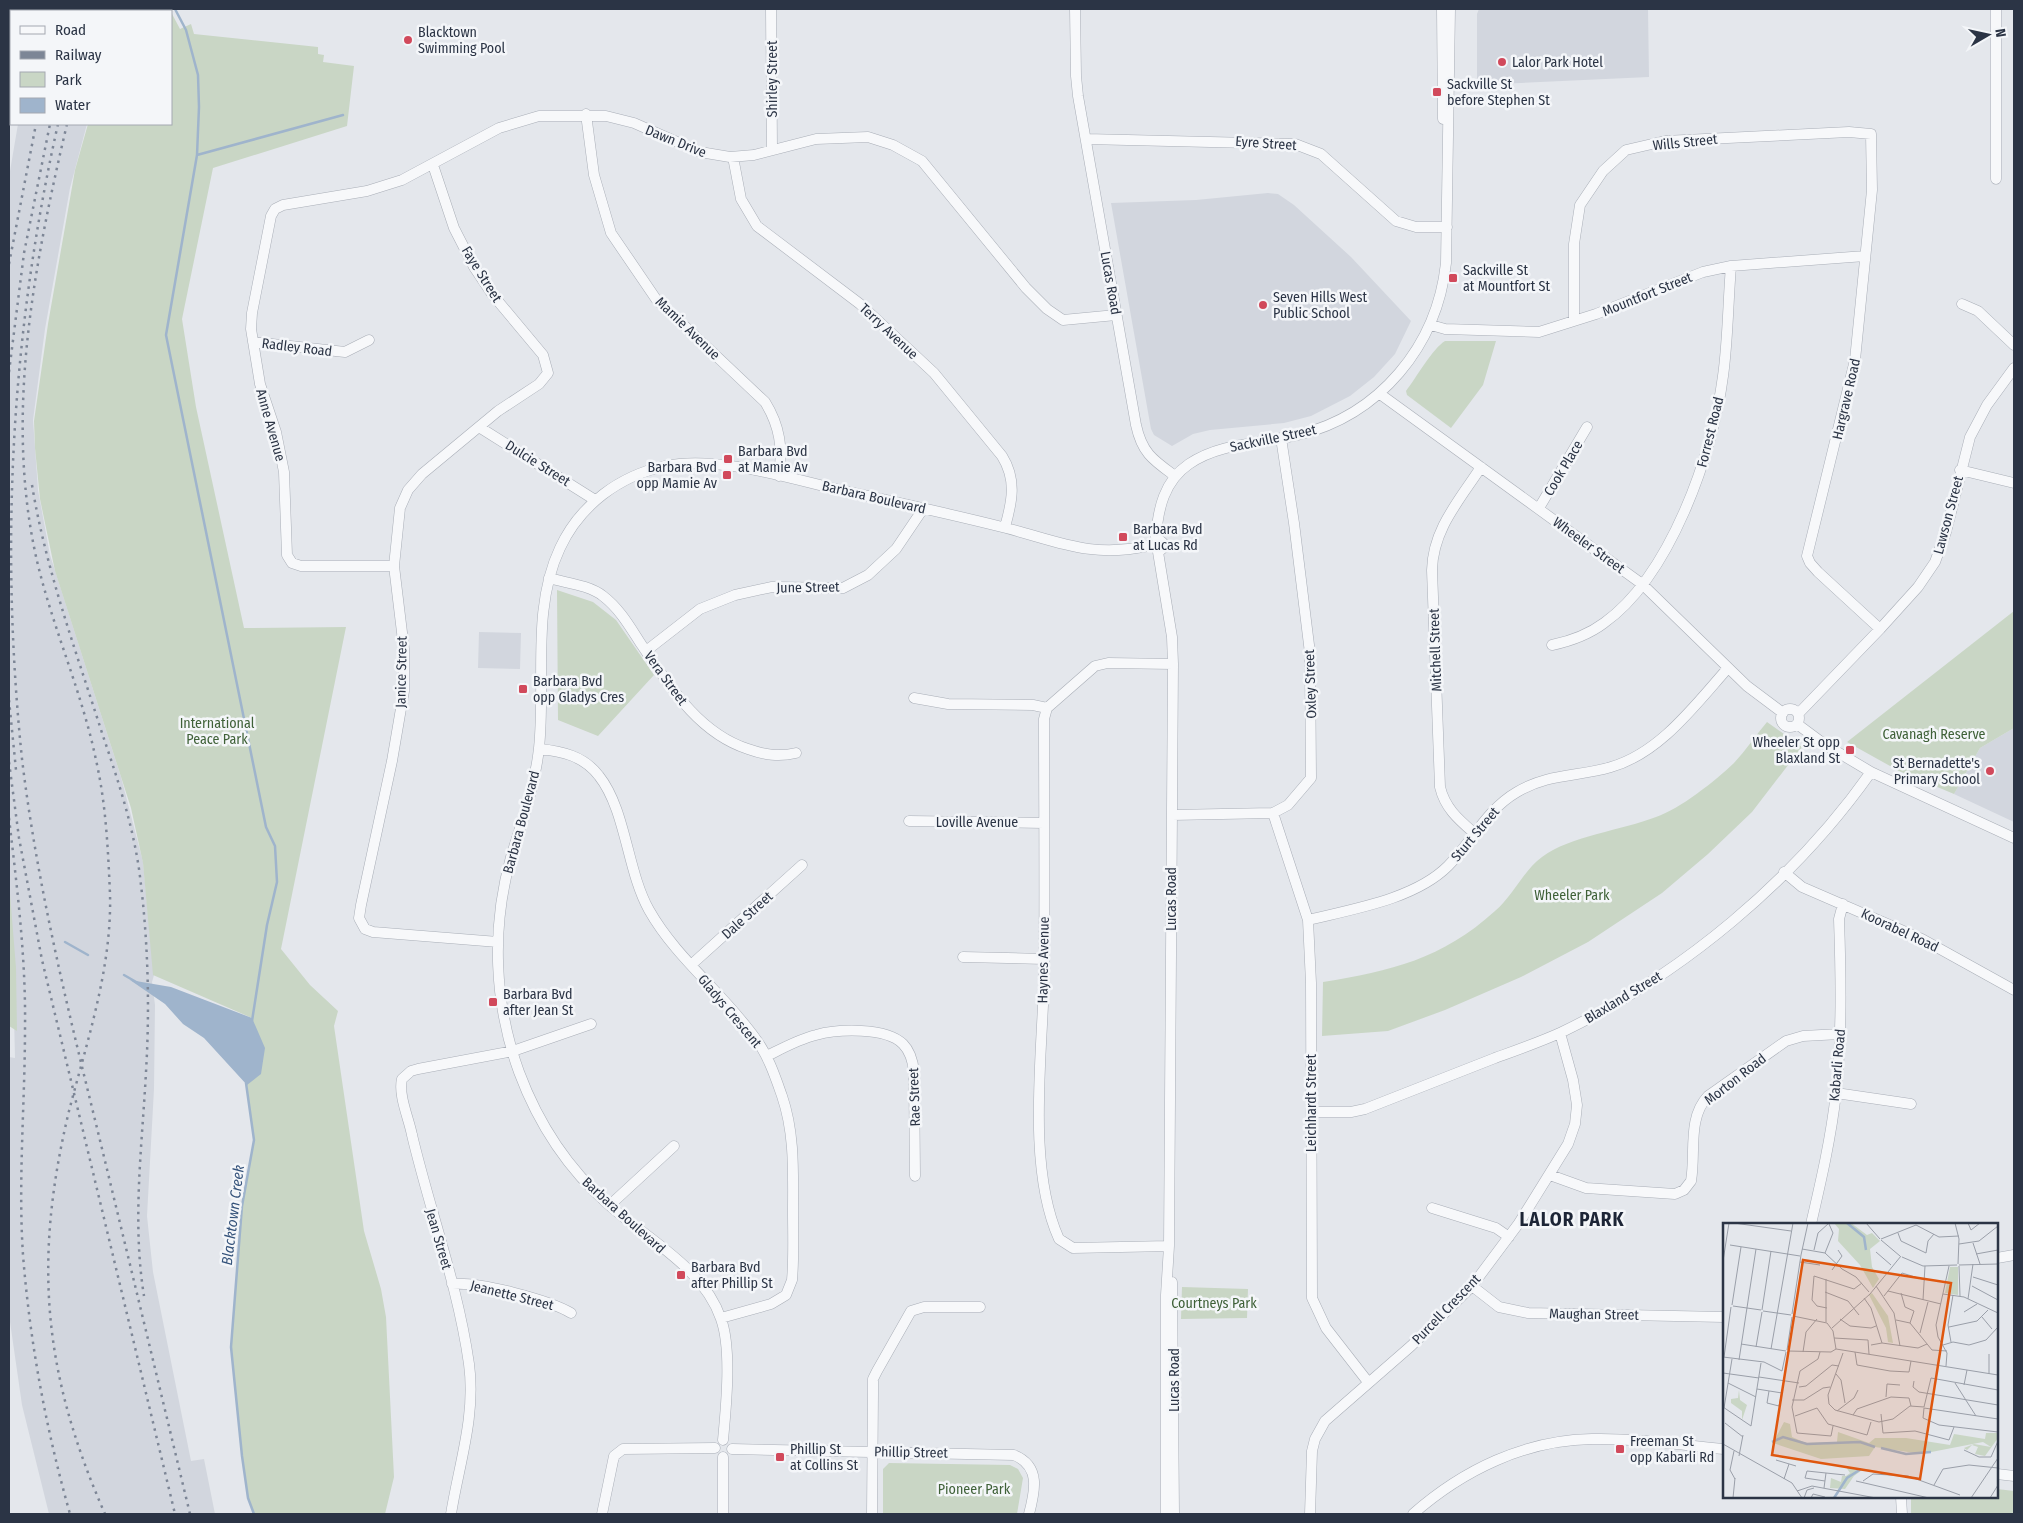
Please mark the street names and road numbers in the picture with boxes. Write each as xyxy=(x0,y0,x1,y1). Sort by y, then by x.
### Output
street label: Shirley Street xyxy=(764,40,781,118)
street label: Dawn Drive xyxy=(643,122,709,161)
street label: Wills Street xyxy=(1652,131,1719,154)
street label: Eyre Street xyxy=(1235,133,1298,154)
street label: Faye Street xyxy=(458,243,506,306)
street label: Lucas Road xyxy=(1097,250,1124,316)
street label: Mountfort Street xyxy=(1600,269,1695,320)
street label: Mamie Avenue xyxy=(652,293,724,363)
street label: Terry Avenue xyxy=(856,300,922,363)
street label: Radley Road xyxy=(261,335,333,360)
street label: Hargrave Road xyxy=(1829,357,1864,442)
street label: Anne Avenue xyxy=(252,387,289,463)
street label: Forrest Road xyxy=(1694,395,1727,469)
street label: Sackville Street xyxy=(1228,421,1318,456)
street label: Dulcie Street xyxy=(502,437,574,490)
street label: Cook Place xyxy=(1540,437,1587,499)
street label: Lawson Street xyxy=(1930,474,1967,556)
street label: Barbara Boulevard xyxy=(820,477,927,518)
street label: Wheeler Street xyxy=(1549,514,1628,577)
street label: June Street xyxy=(776,578,840,597)
street label: Mitchell Street xyxy=(1426,608,1445,692)
street label: Janice Street xyxy=(392,635,411,708)
street label: Vera Street xyxy=(640,648,691,709)
street label: Oxley Street xyxy=(1301,649,1320,719)
street label: Barbara Boulevard xyxy=(500,769,543,875)
street label: Sturt Street xyxy=(1448,803,1503,865)
street label: Loville Avenue xyxy=(936,814,1018,831)
street label: Lucas Road xyxy=(1163,867,1180,931)
street label: Dale Street xyxy=(718,888,777,943)
street label: Koorabel Road xyxy=(1858,905,1941,956)
street label: Haynes Avenue xyxy=(1034,916,1053,1004)
street label: Blaxland Street xyxy=(1581,967,1665,1027)
street label: Gladys Crescent xyxy=(694,971,765,1052)
street label: Kabarli Road xyxy=(1826,1028,1849,1102)
street label: Morton Road xyxy=(1701,1050,1770,1109)
street label: Leichhardt Street xyxy=(1303,1053,1320,1152)
street label: Rae Street xyxy=(905,1067,924,1127)
street label: Barbara Boulevard xyxy=(579,1174,669,1257)
street label: Jean Street xyxy=(422,1207,455,1272)
street label: Purcell Crescent xyxy=(1409,1270,1484,1348)
street label: Jeanette Street xyxy=(468,1277,556,1314)
street label: Maughan Street xyxy=(1549,1305,1640,1324)
street label: Lucas Road xyxy=(1166,1348,1183,1412)
street label: Phillip Street xyxy=(874,1443,949,1462)

